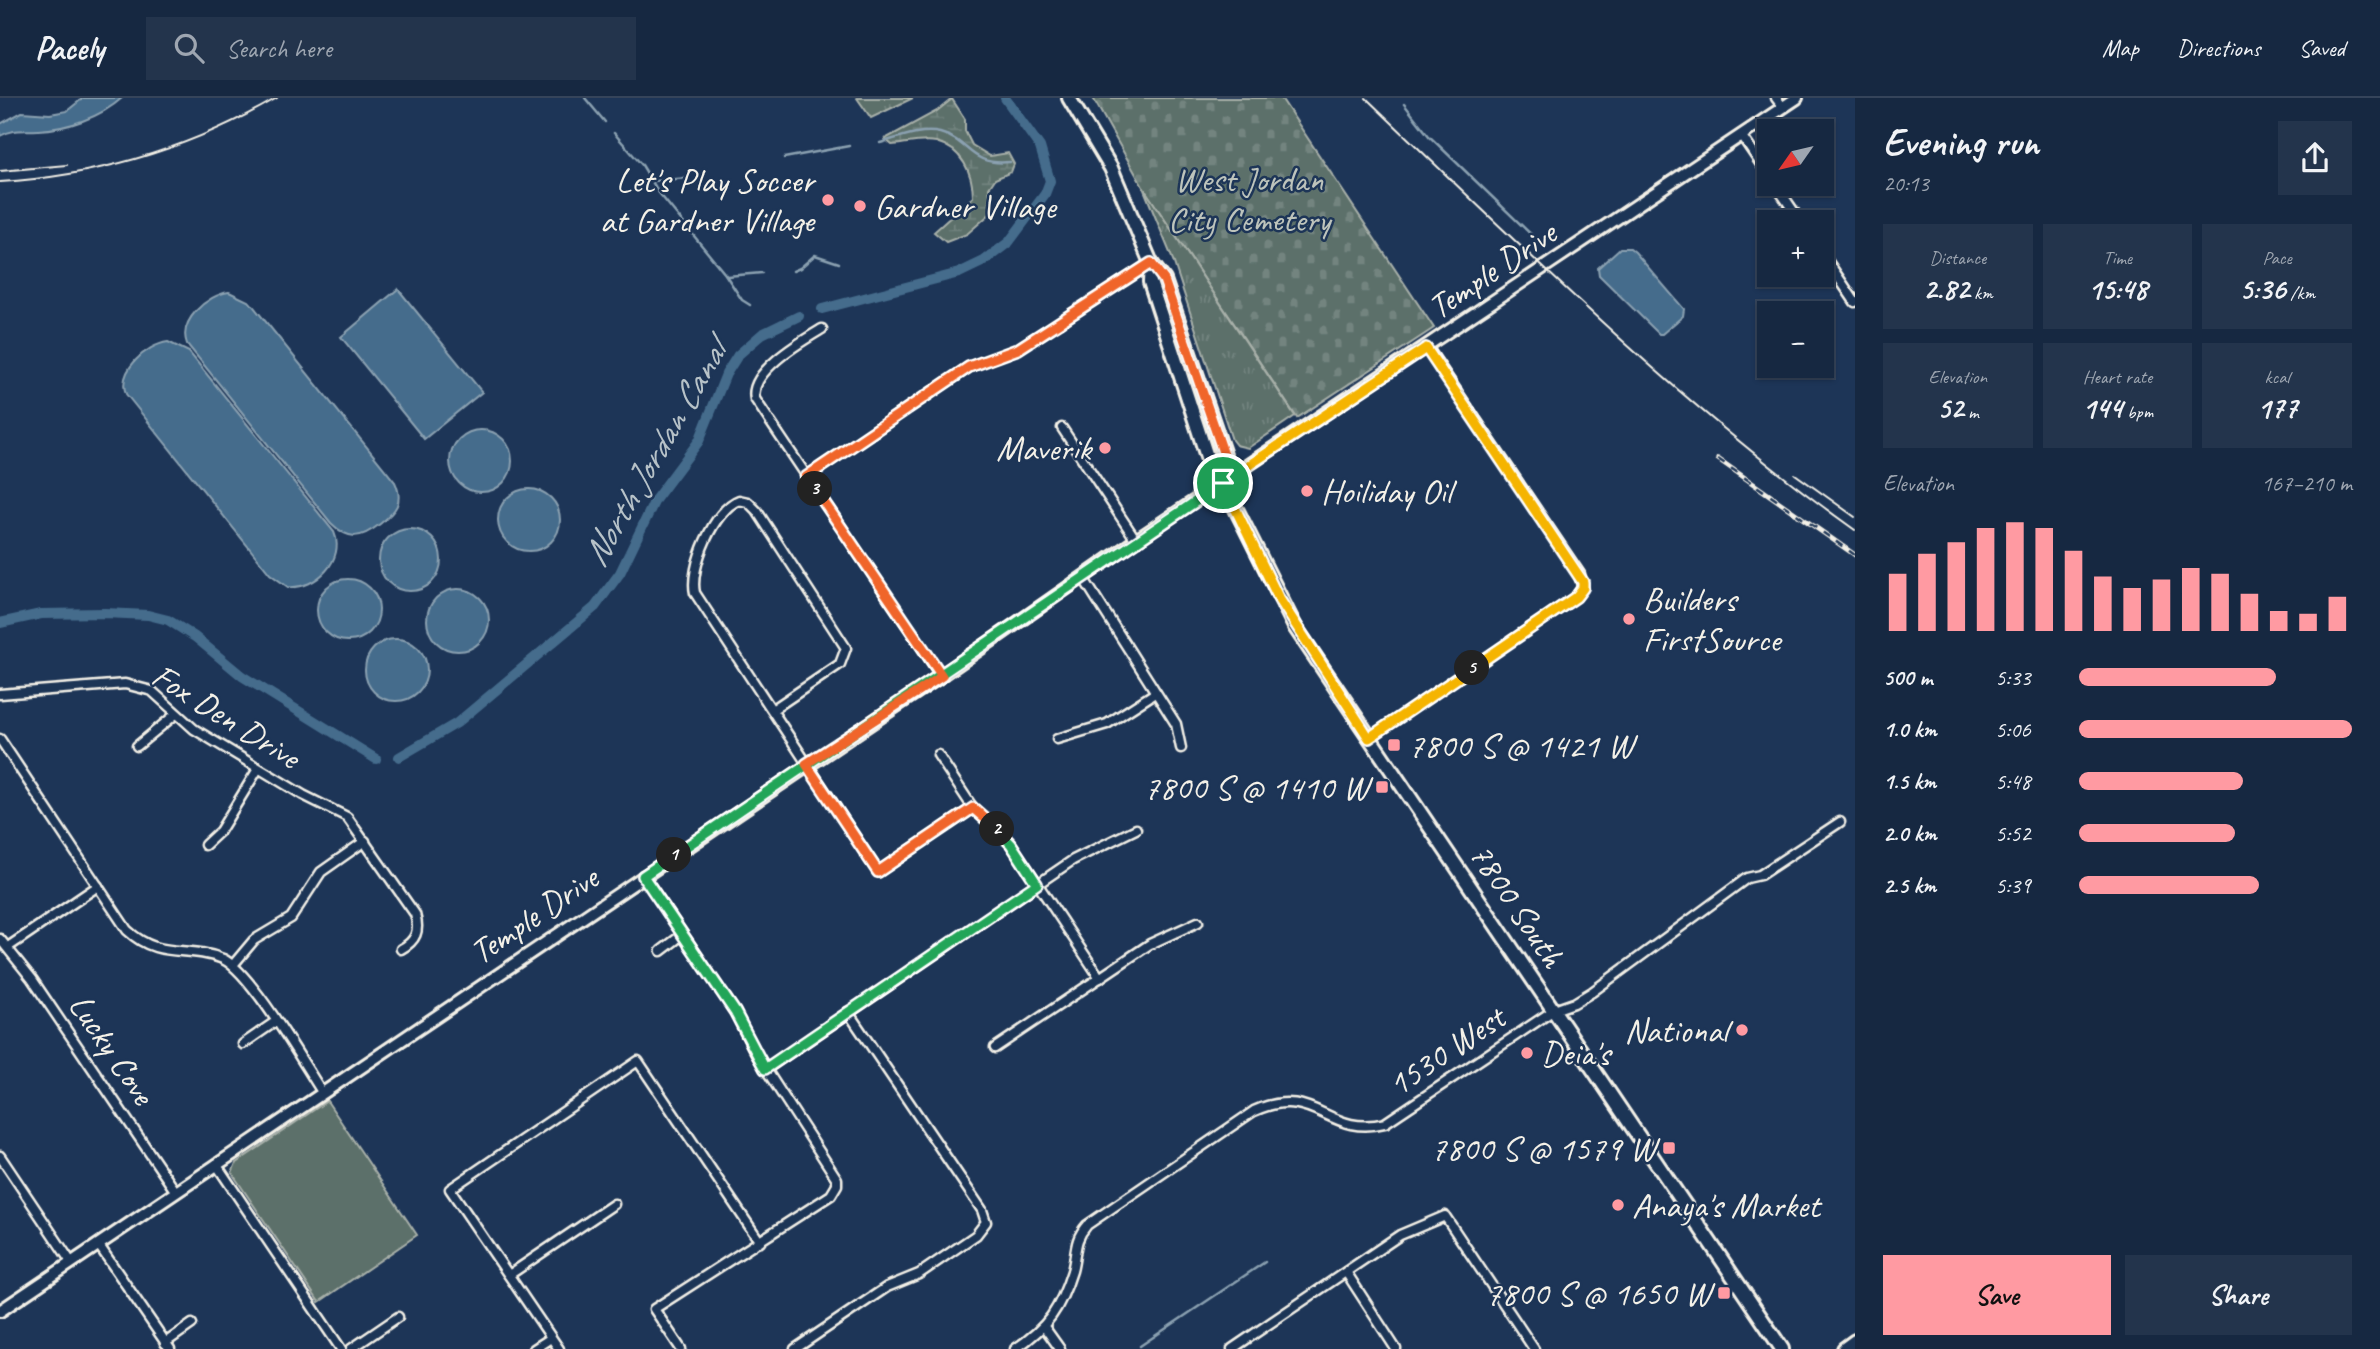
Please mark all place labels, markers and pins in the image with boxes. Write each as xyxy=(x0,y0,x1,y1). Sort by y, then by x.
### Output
place label: Let's Play Soccer at Gardner Village xyxy=(600,158,817,243)
place label: Gardner Village xyxy=(874,184,1058,229)
marker: Let's Play Soccer at Gardner Village xyxy=(820,192,836,208)
marker: Gardner Village xyxy=(852,198,868,214)
place label: Maverik xyxy=(996,426,1093,471)
marker: Maverik xyxy=(1097,440,1113,456)
pin xyxy=(1193,453,1253,513)
place label: Hoiliday Oil xyxy=(1321,469,1457,514)
pin: 3 xyxy=(798,472,832,506)
marker: Hoiliday Oil xyxy=(1299,483,1315,499)
place label: Builders FirstSource xyxy=(1643,577,1783,662)
marker: Builders FirstSource xyxy=(1621,611,1637,627)
pin: 5 xyxy=(1454,650,1490,686)
place label: 7800 S @ 1421 W xyxy=(1408,723,1638,768)
marker: 7800 S @ 1421 W xyxy=(1386,737,1402,753)
place label: 7800 S @ 1410 W xyxy=(1143,765,1374,810)
marker: 7800 S @ 1410 W xyxy=(1374,779,1390,795)
pin: 2 xyxy=(979,812,1014,846)
pin: 1 xyxy=(656,838,692,872)
place label: National xyxy=(1624,1008,1734,1053)
marker: National xyxy=(1734,1022,1750,1038)
place label: Deia's xyxy=(1541,1031,1613,1076)
marker: Deia's xyxy=(1519,1045,1535,1061)
place label: 7800 S @ 1579 W xyxy=(1430,1126,1661,1171)
marker: 7800 S @ 1579 W xyxy=(1661,1140,1677,1156)
place label: Anaya's Market xyxy=(1632,1183,1823,1228)
marker: Anaya's Market xyxy=(1610,1197,1626,1213)
place label: 7800 S @ 1650 W xyxy=(1485,1271,1716,1316)
marker: 7800 S @ 1650 W xyxy=(1716,1285,1732,1301)

